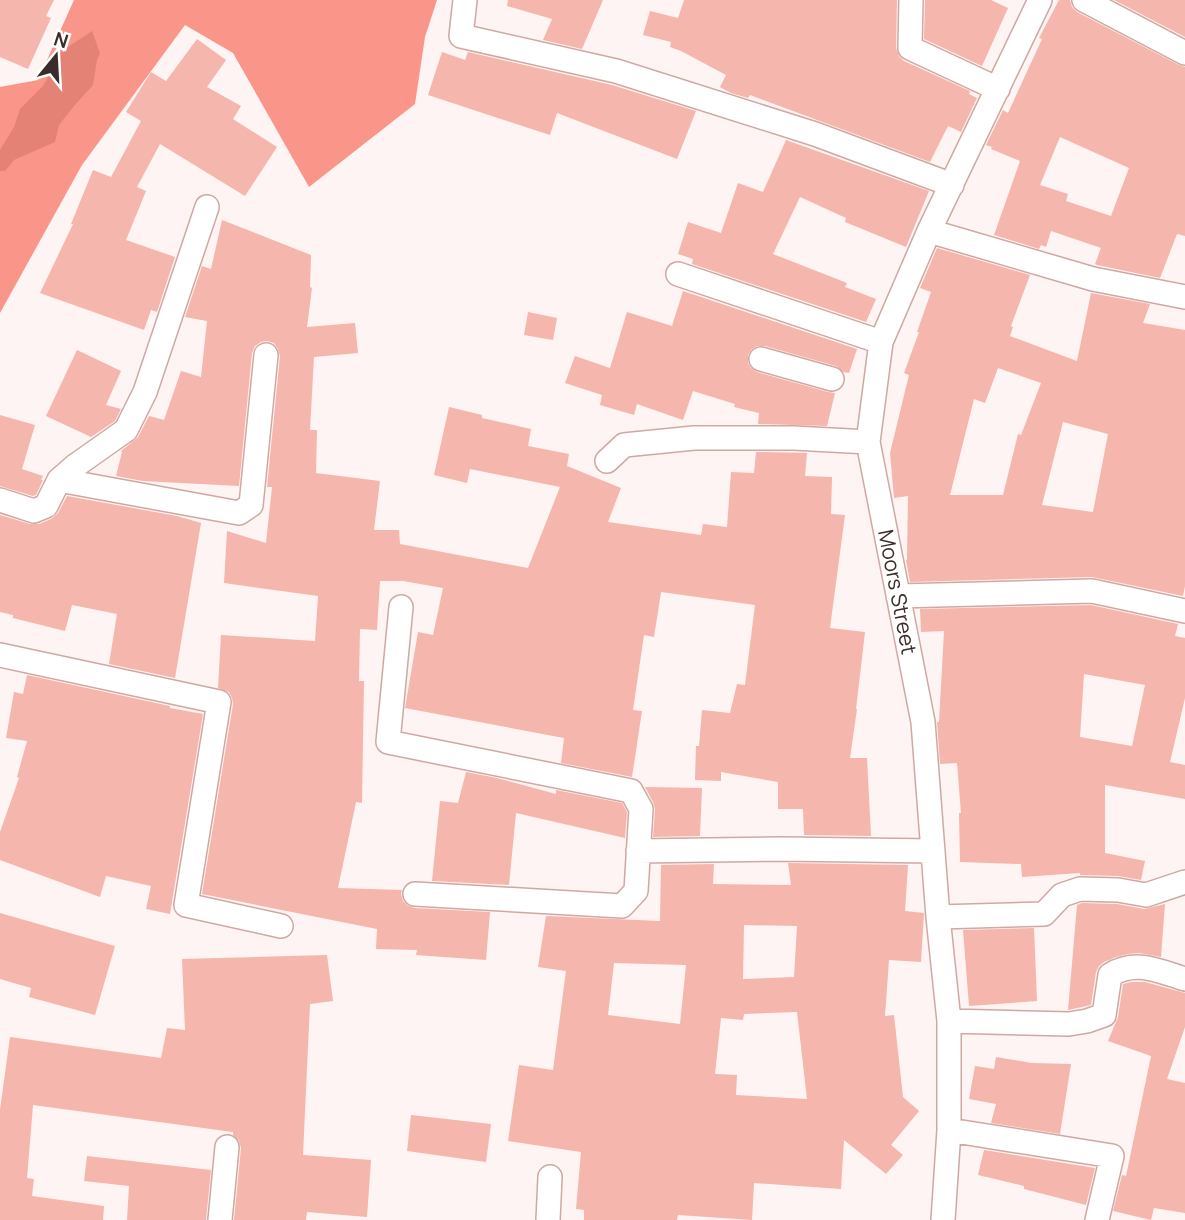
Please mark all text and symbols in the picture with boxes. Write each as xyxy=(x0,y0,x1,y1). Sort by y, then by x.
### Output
north arrow xyxy=(21,21,91,91)
text: N xyxy=(51,25,72,54)
street label: Moors Street xyxy=(872,527,924,657)

